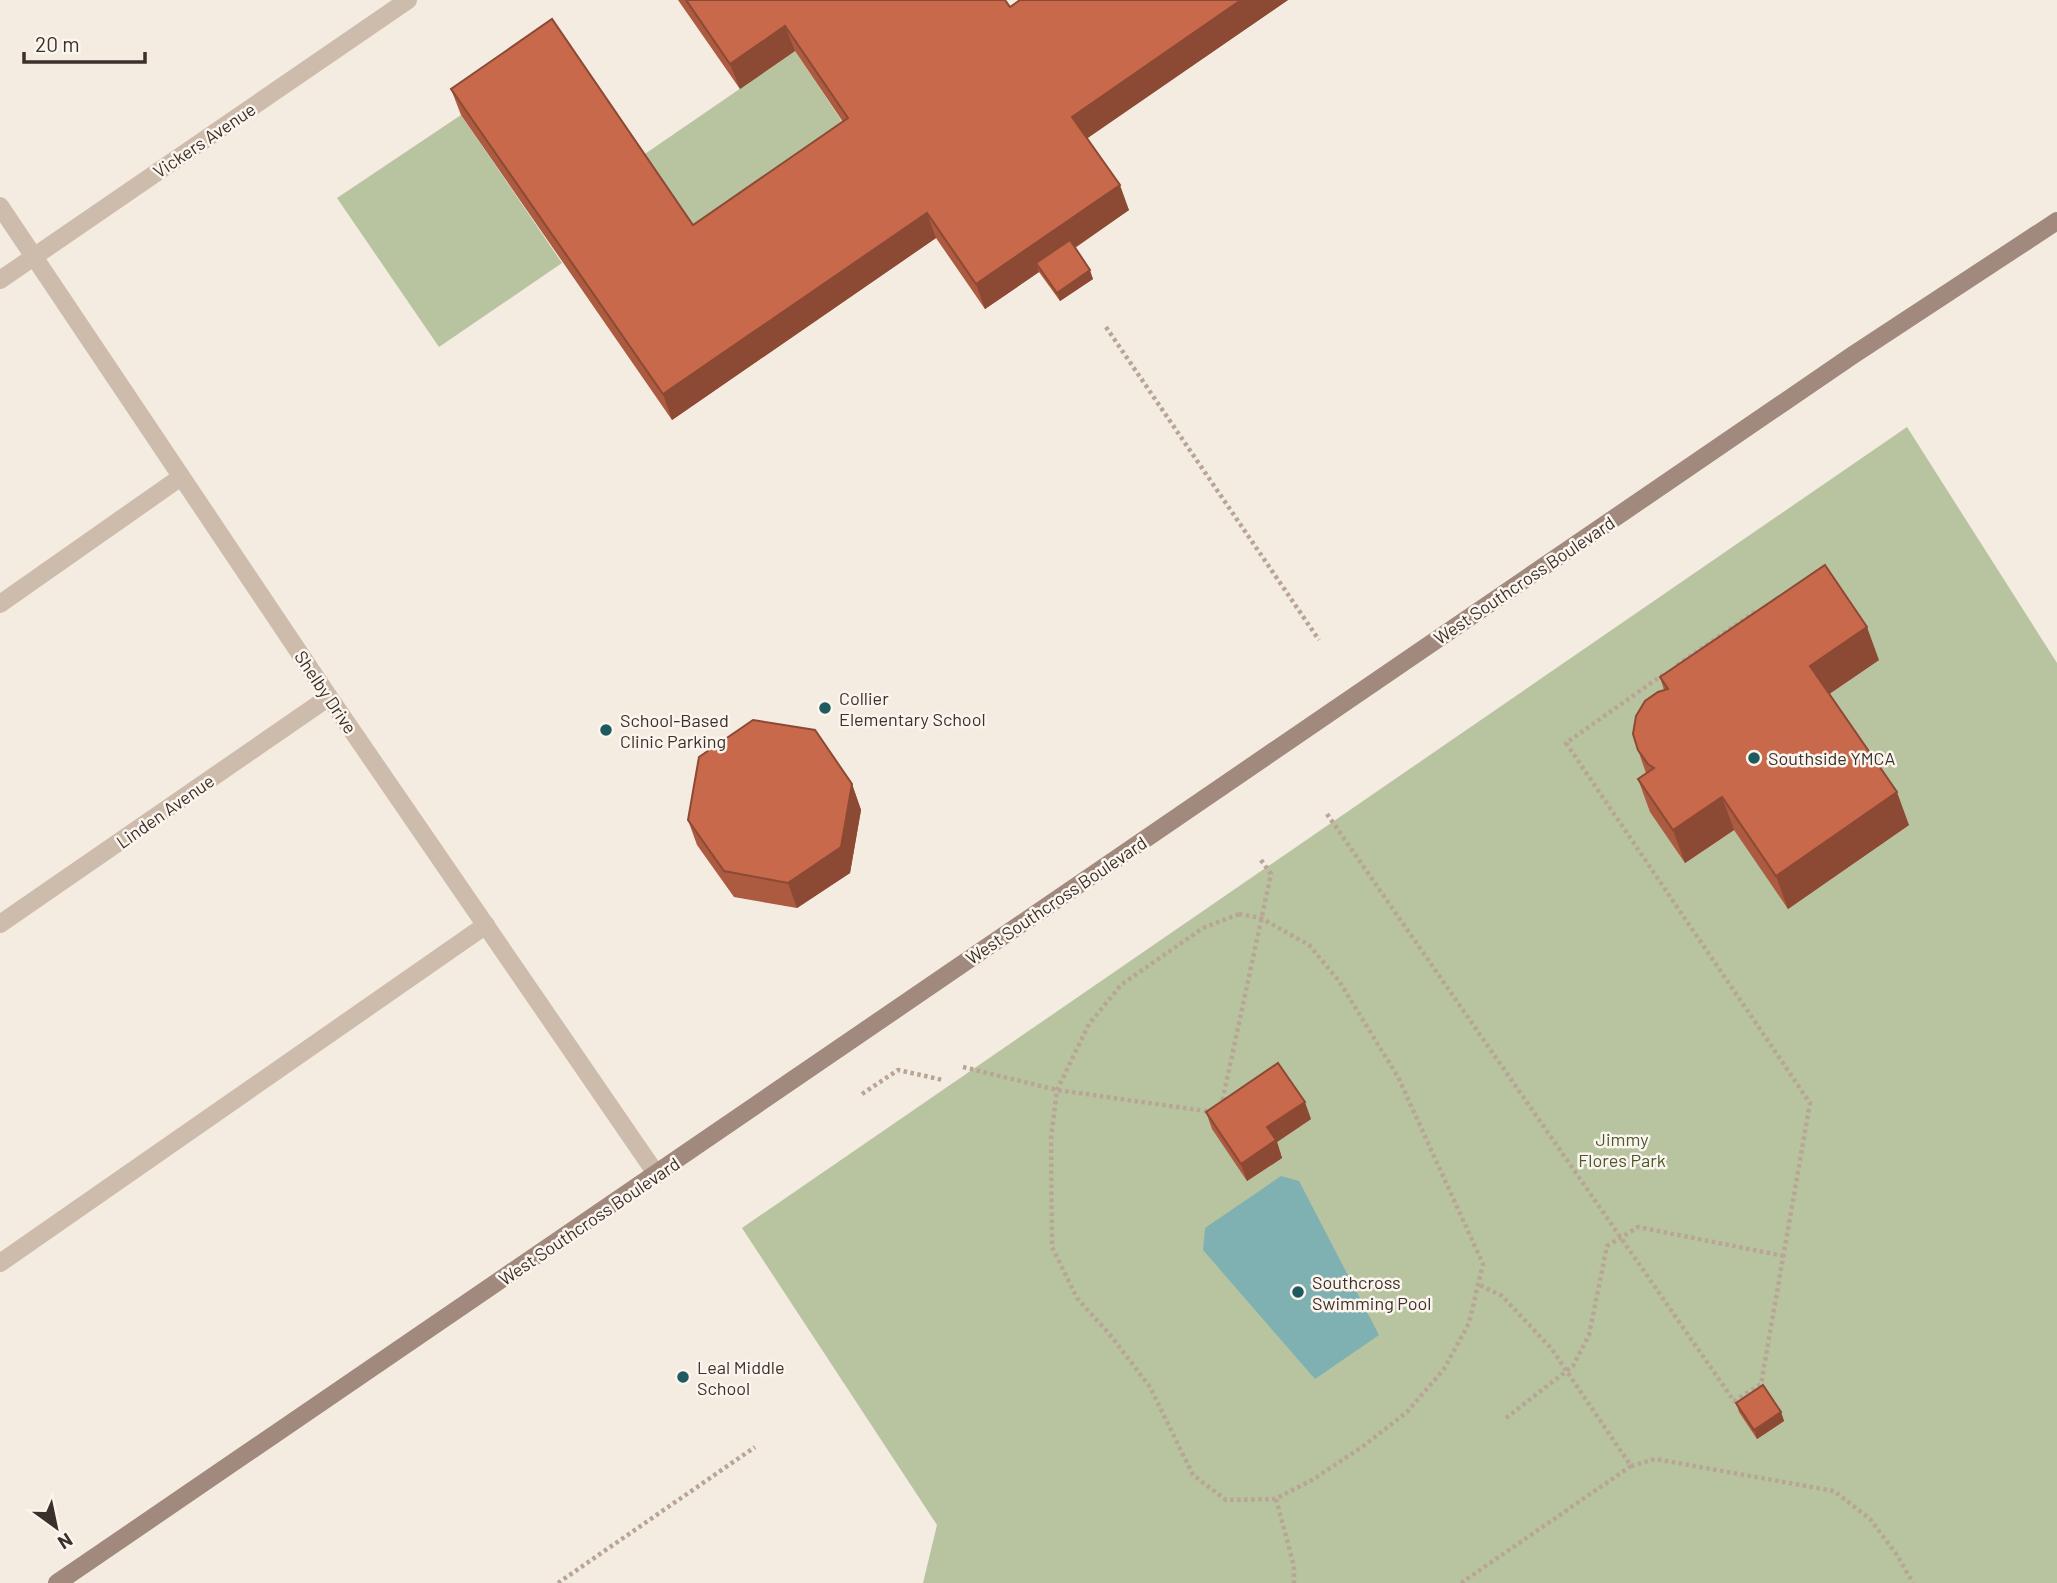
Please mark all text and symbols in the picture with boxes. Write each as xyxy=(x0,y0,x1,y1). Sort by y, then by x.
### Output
scale bar xyxy=(24,21,145,65)
text: 20 m xyxy=(35,31,80,56)
street label: Vickers Avenue xyxy=(149,98,259,182)
street label: West Southcross Boulevard xyxy=(1429,511,1619,649)
street label: Shelby Drive xyxy=(290,646,362,738)
place label: Collier Elementary School xyxy=(839,687,986,730)
marker: Collier Elementary School xyxy=(817,700,833,716)
place label: School-Based Clinic Parking xyxy=(620,709,729,752)
marker: School-Based Clinic Parking xyxy=(598,722,614,738)
place label: Southside YMCA xyxy=(1768,747,1895,769)
marker: Southside YMCA xyxy=(1746,750,1762,766)
street label: Linden Avenue xyxy=(112,769,218,853)
street label: West Southcross Boulevard xyxy=(961,831,1151,969)
park label: Jimmy Flores Park xyxy=(1578,1128,1666,1171)
street label: West Southcross Boulevard xyxy=(494,1152,684,1290)
place label: Southcross Swimming Pool xyxy=(1312,1271,1431,1314)
marker: Southcross Swimming Pool xyxy=(1290,1284,1306,1300)
place label: Leal Middle School xyxy=(697,1356,785,1399)
marker: Leal Middle School xyxy=(675,1369,691,1385)
north arrow xyxy=(21,1492,91,1562)
text: N xyxy=(54,1529,77,1555)

